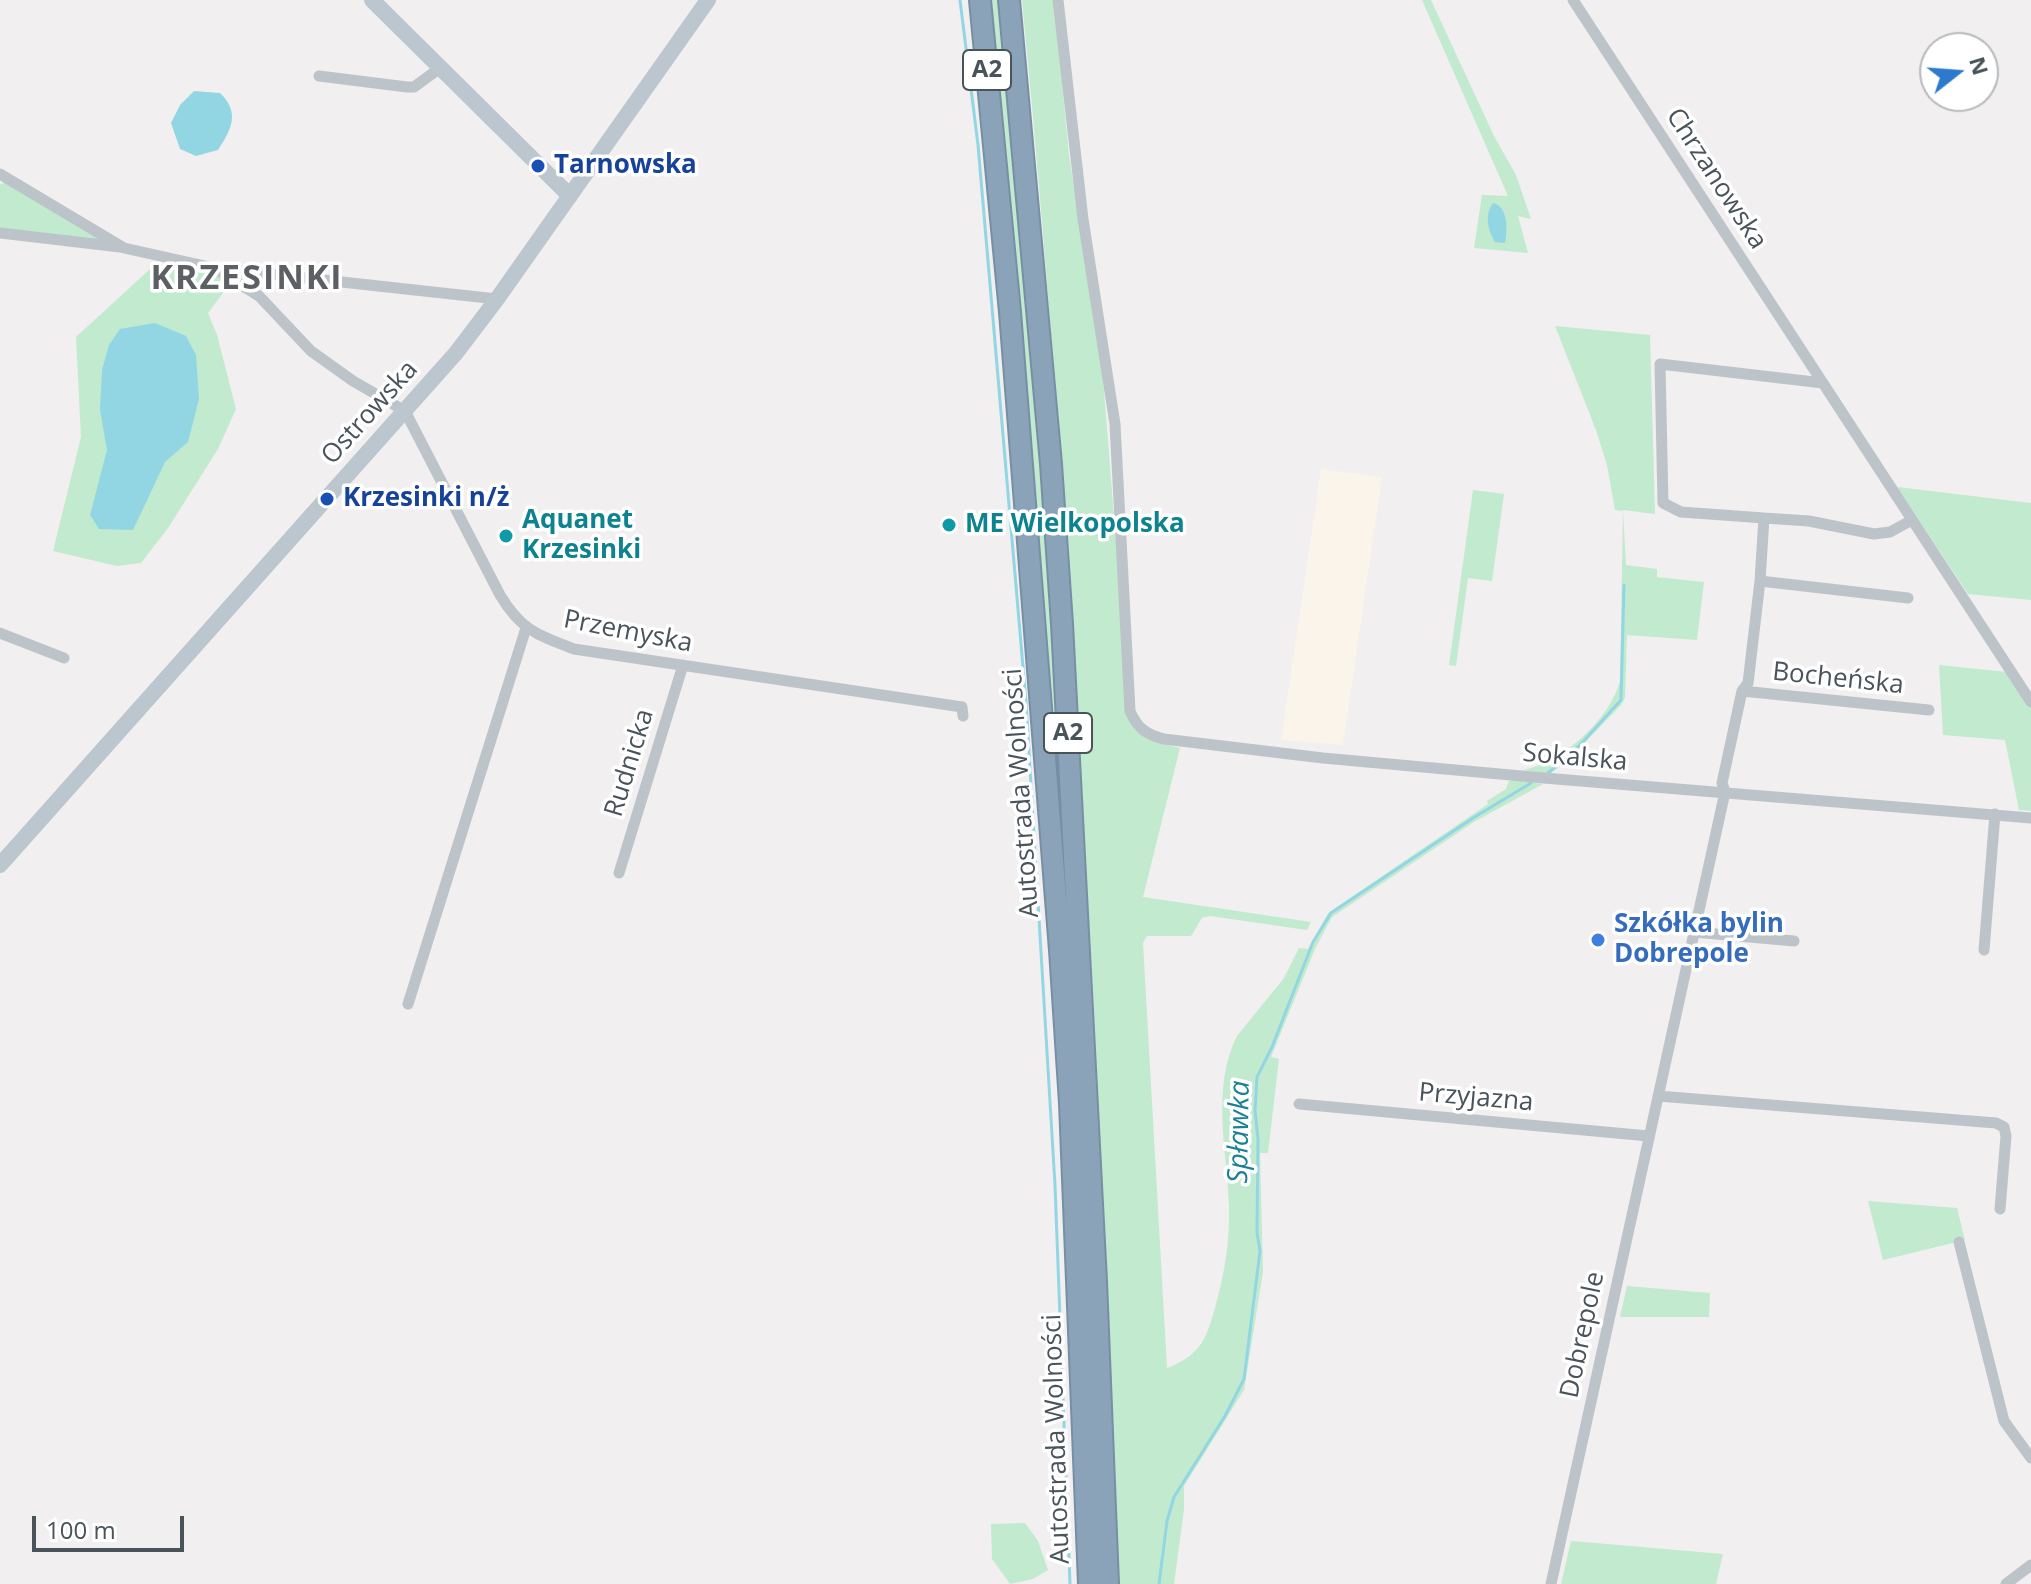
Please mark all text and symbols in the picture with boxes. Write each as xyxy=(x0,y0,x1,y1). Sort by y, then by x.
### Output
north arrow xyxy=(1919,32,1999,112)
road number: A2 xyxy=(963,50,1011,90)
text: N xyxy=(1963,53,1997,79)
street label: Chrzanowska xyxy=(1659,103,1773,255)
place label: Tarnowska xyxy=(554,150,697,182)
marker: Tarnowska xyxy=(529,157,547,175)
district label: KRZESINKI xyxy=(150,259,344,299)
street label: Ostrowska xyxy=(315,355,425,471)
place label: Krzesinki n/ż xyxy=(343,483,509,515)
marker: Krzesinki n/ż xyxy=(318,490,336,508)
place label: Aquanet Krzesinki xyxy=(522,505,641,566)
place label: ME Wielkopolska xyxy=(965,509,1185,541)
marker: ME Wielkopolska xyxy=(940,516,958,534)
marker: Aquanet Krzesinki xyxy=(497,527,515,545)
street label: Przemyska xyxy=(561,604,695,660)
street label: Bocheńska xyxy=(1771,657,1905,701)
street label: Autostrada Wolności xyxy=(998,667,1046,919)
street label: Rudnicka xyxy=(599,705,661,821)
road number: A2 xyxy=(1044,713,1092,753)
street label: Sokalska xyxy=(1521,738,1629,778)
place label: Szkółka bylin Dobrepole xyxy=(1614,909,1784,970)
marker: Szkółka bylin Dobrepole xyxy=(1589,931,1607,949)
street label: Przyjazna xyxy=(1417,1077,1535,1119)
water label: Spławka xyxy=(1222,1080,1258,1184)
street label: Dobrepole xyxy=(1554,1269,1612,1401)
street label: Autostrada Wolności xyxy=(1037,1313,1077,1565)
scale bar xyxy=(36,1500,188,1550)
text: 100 m xyxy=(46,1513,116,1546)

